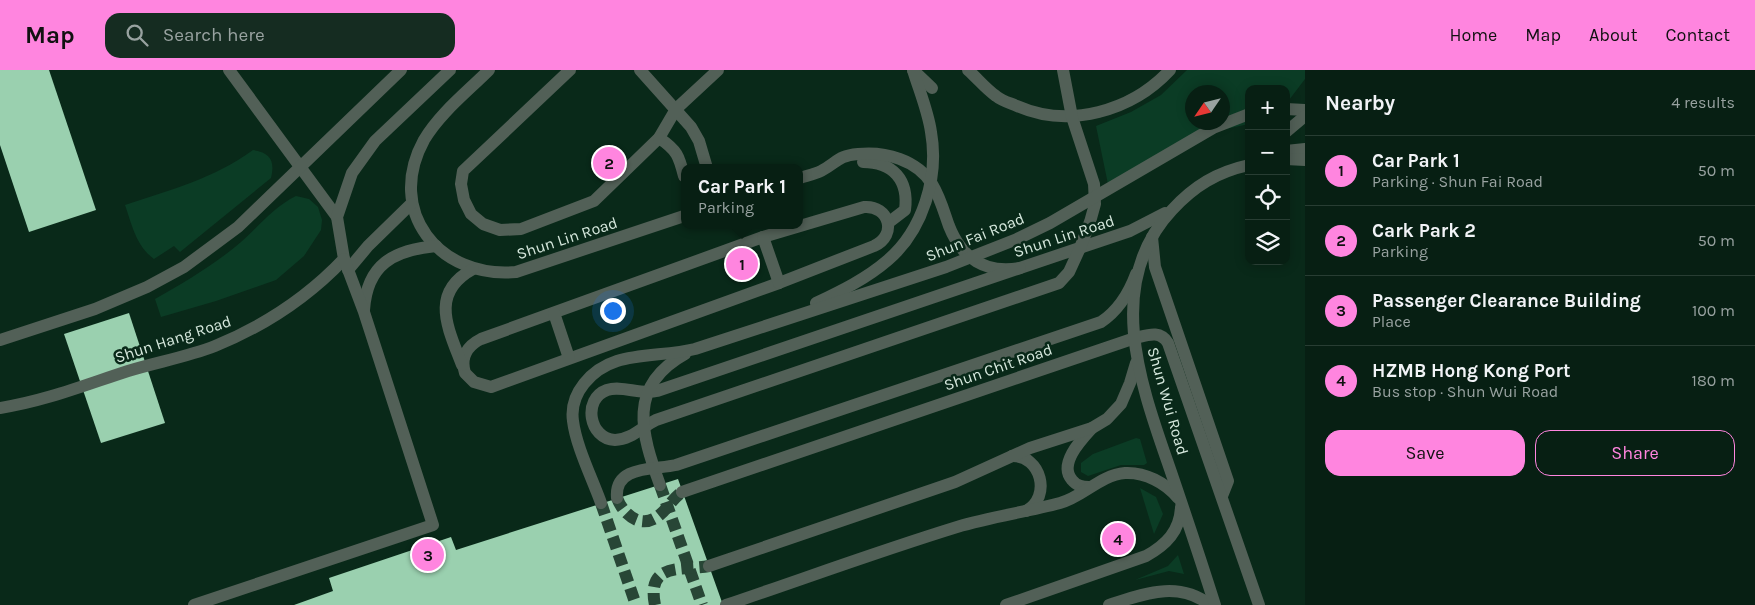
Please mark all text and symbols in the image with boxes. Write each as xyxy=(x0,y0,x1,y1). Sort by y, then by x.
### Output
search box xyxy=(105,13,455,58)
text: Map xyxy=(25,21,75,49)
icon: search xyxy=(123,21,151,49)
text: Search here xyxy=(163,24,265,46)
text: Home xyxy=(1449,24,1497,46)
text: Map xyxy=(1525,24,1561,46)
text: About xyxy=(1589,24,1638,46)
text: Contact xyxy=(1666,24,1730,46)
north arrow xyxy=(1185,85,1230,130)
map controls xyxy=(1245,85,1290,265)
button: + xyxy=(1245,85,1290,130)
text: Nearby xyxy=(1325,91,1395,115)
text: 4 results xyxy=(1671,93,1735,112)
button: − xyxy=(1245,130,1290,175)
pin: 2 xyxy=(593,144,625,182)
text: Car Park 1 xyxy=(1372,150,1460,172)
text: 1 xyxy=(1338,161,1344,180)
text: 50 m xyxy=(1698,161,1735,180)
popup xyxy=(681,164,803,229)
text: Parking · Shun Fai Road xyxy=(1372,172,1543,191)
button: locate xyxy=(1245,175,1290,220)
text: Car Park 1 xyxy=(698,176,786,198)
text: Parking xyxy=(698,198,754,217)
street label: Shun Fai Road xyxy=(923,209,1027,265)
street label: Shun Lin Road xyxy=(1011,211,1117,261)
street label: Shun Lin Road xyxy=(514,213,620,263)
button: layers xyxy=(1245,220,1290,265)
text: Cark Park 2 xyxy=(1372,220,1476,242)
text: 2 xyxy=(1336,231,1346,250)
text: 50 m xyxy=(1698,231,1735,250)
text: Parking xyxy=(1372,242,1428,261)
pin: 1 xyxy=(726,245,758,283)
text: Passenger Clearance Building xyxy=(1372,290,1641,312)
your location xyxy=(600,298,626,324)
text: 3 xyxy=(1336,301,1346,320)
text: 100 m xyxy=(1692,301,1735,320)
street label: Shun Hang Road xyxy=(112,311,234,367)
text: Place xyxy=(1372,312,1411,331)
street label: Shun Chit Road xyxy=(941,340,1055,394)
street label: Shun Wui Road xyxy=(1144,345,1192,457)
text: HZMB Hong Kong Port xyxy=(1372,360,1571,382)
text: 4 xyxy=(1336,371,1346,390)
text: 180 m xyxy=(1692,371,1735,390)
text: Bus stop · Shun Wui Road xyxy=(1372,382,1558,401)
button: Save xyxy=(1325,430,1525,476)
button: Share xyxy=(1535,430,1735,476)
pin: 4 xyxy=(1102,520,1134,558)
pin: 3 xyxy=(412,536,444,574)

